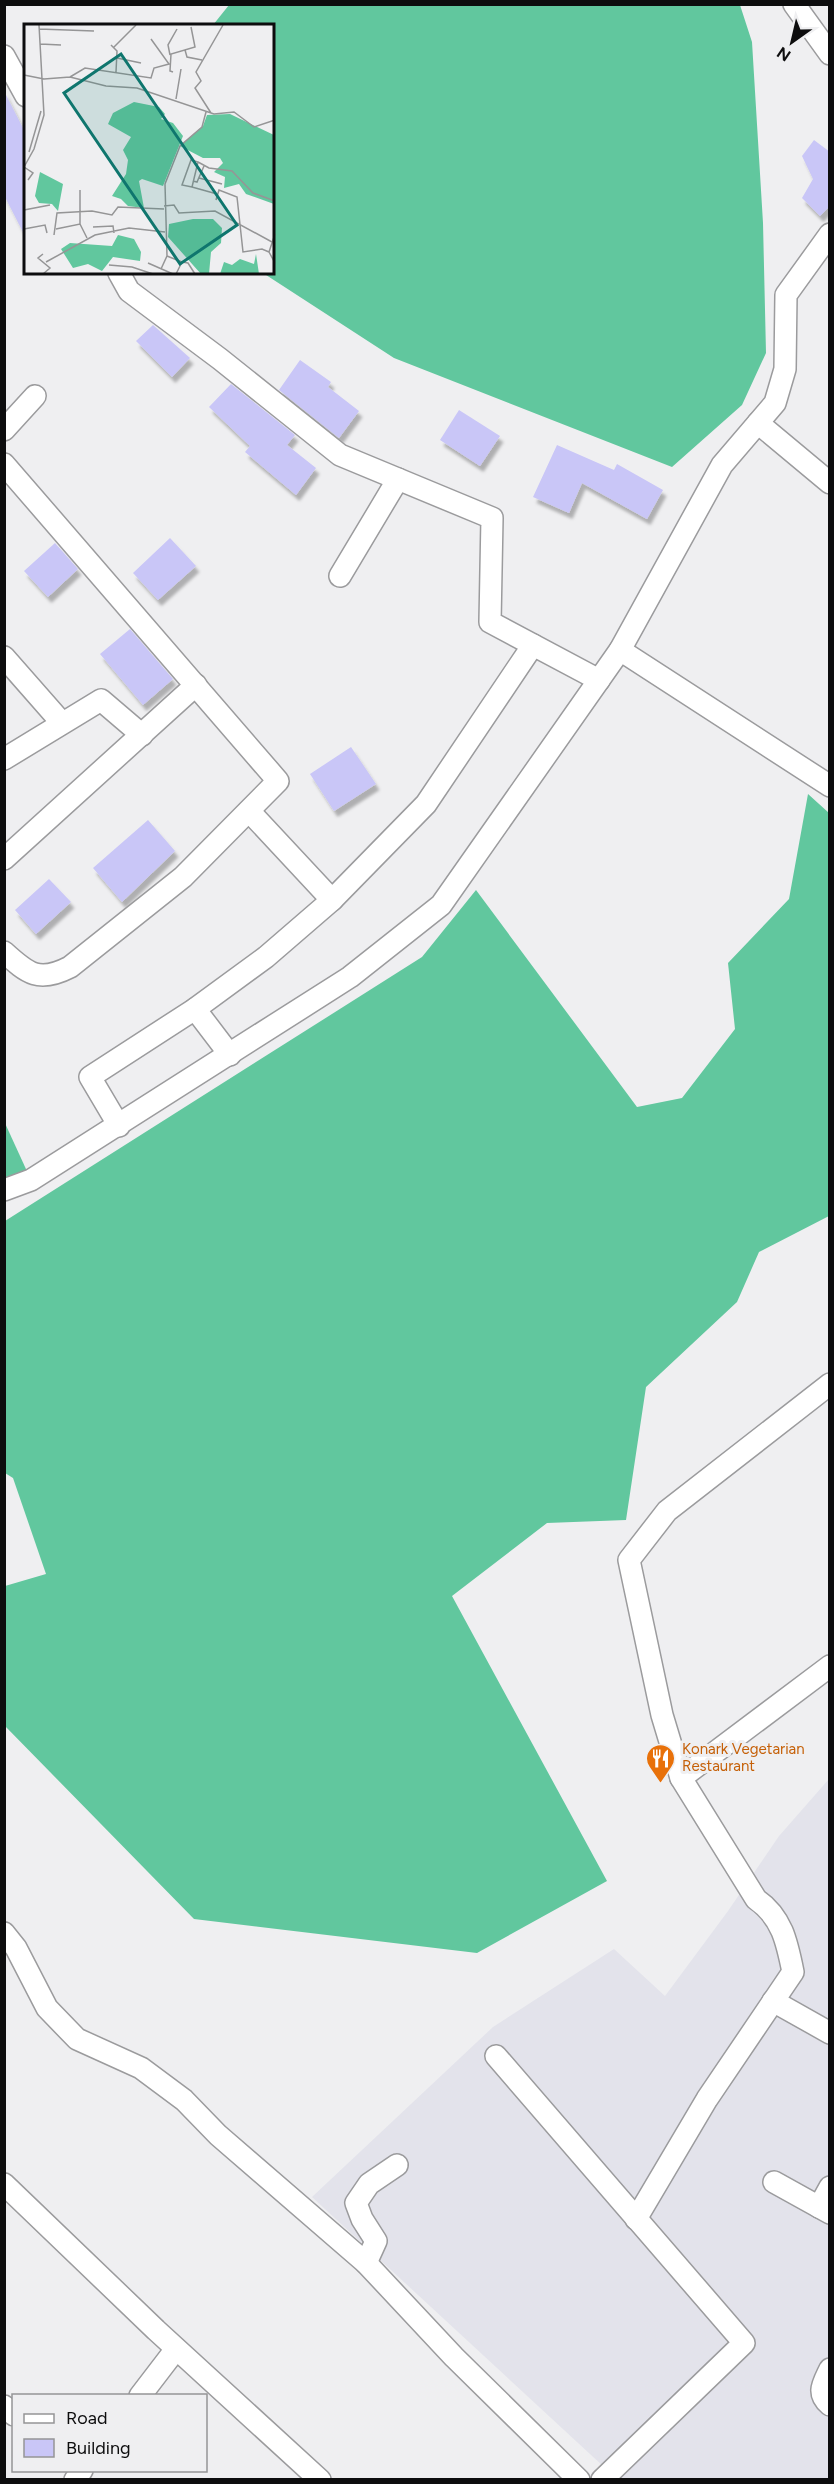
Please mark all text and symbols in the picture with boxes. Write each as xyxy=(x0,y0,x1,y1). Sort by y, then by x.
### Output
north arrow xyxy=(762,12,822,72)
inset map xyxy=(24,24,274,274)
text: N xyxy=(773,43,794,65)
place label: Konark Vegetarian Restaurant xyxy=(682,1740,805,1775)
restaurant icon: Konark Vegetarian Restaurant xyxy=(645,1742,677,1784)
legend xyxy=(12,2394,207,2472)
text: Road xyxy=(66,2407,107,2429)
text: Building xyxy=(66,2437,131,2459)

